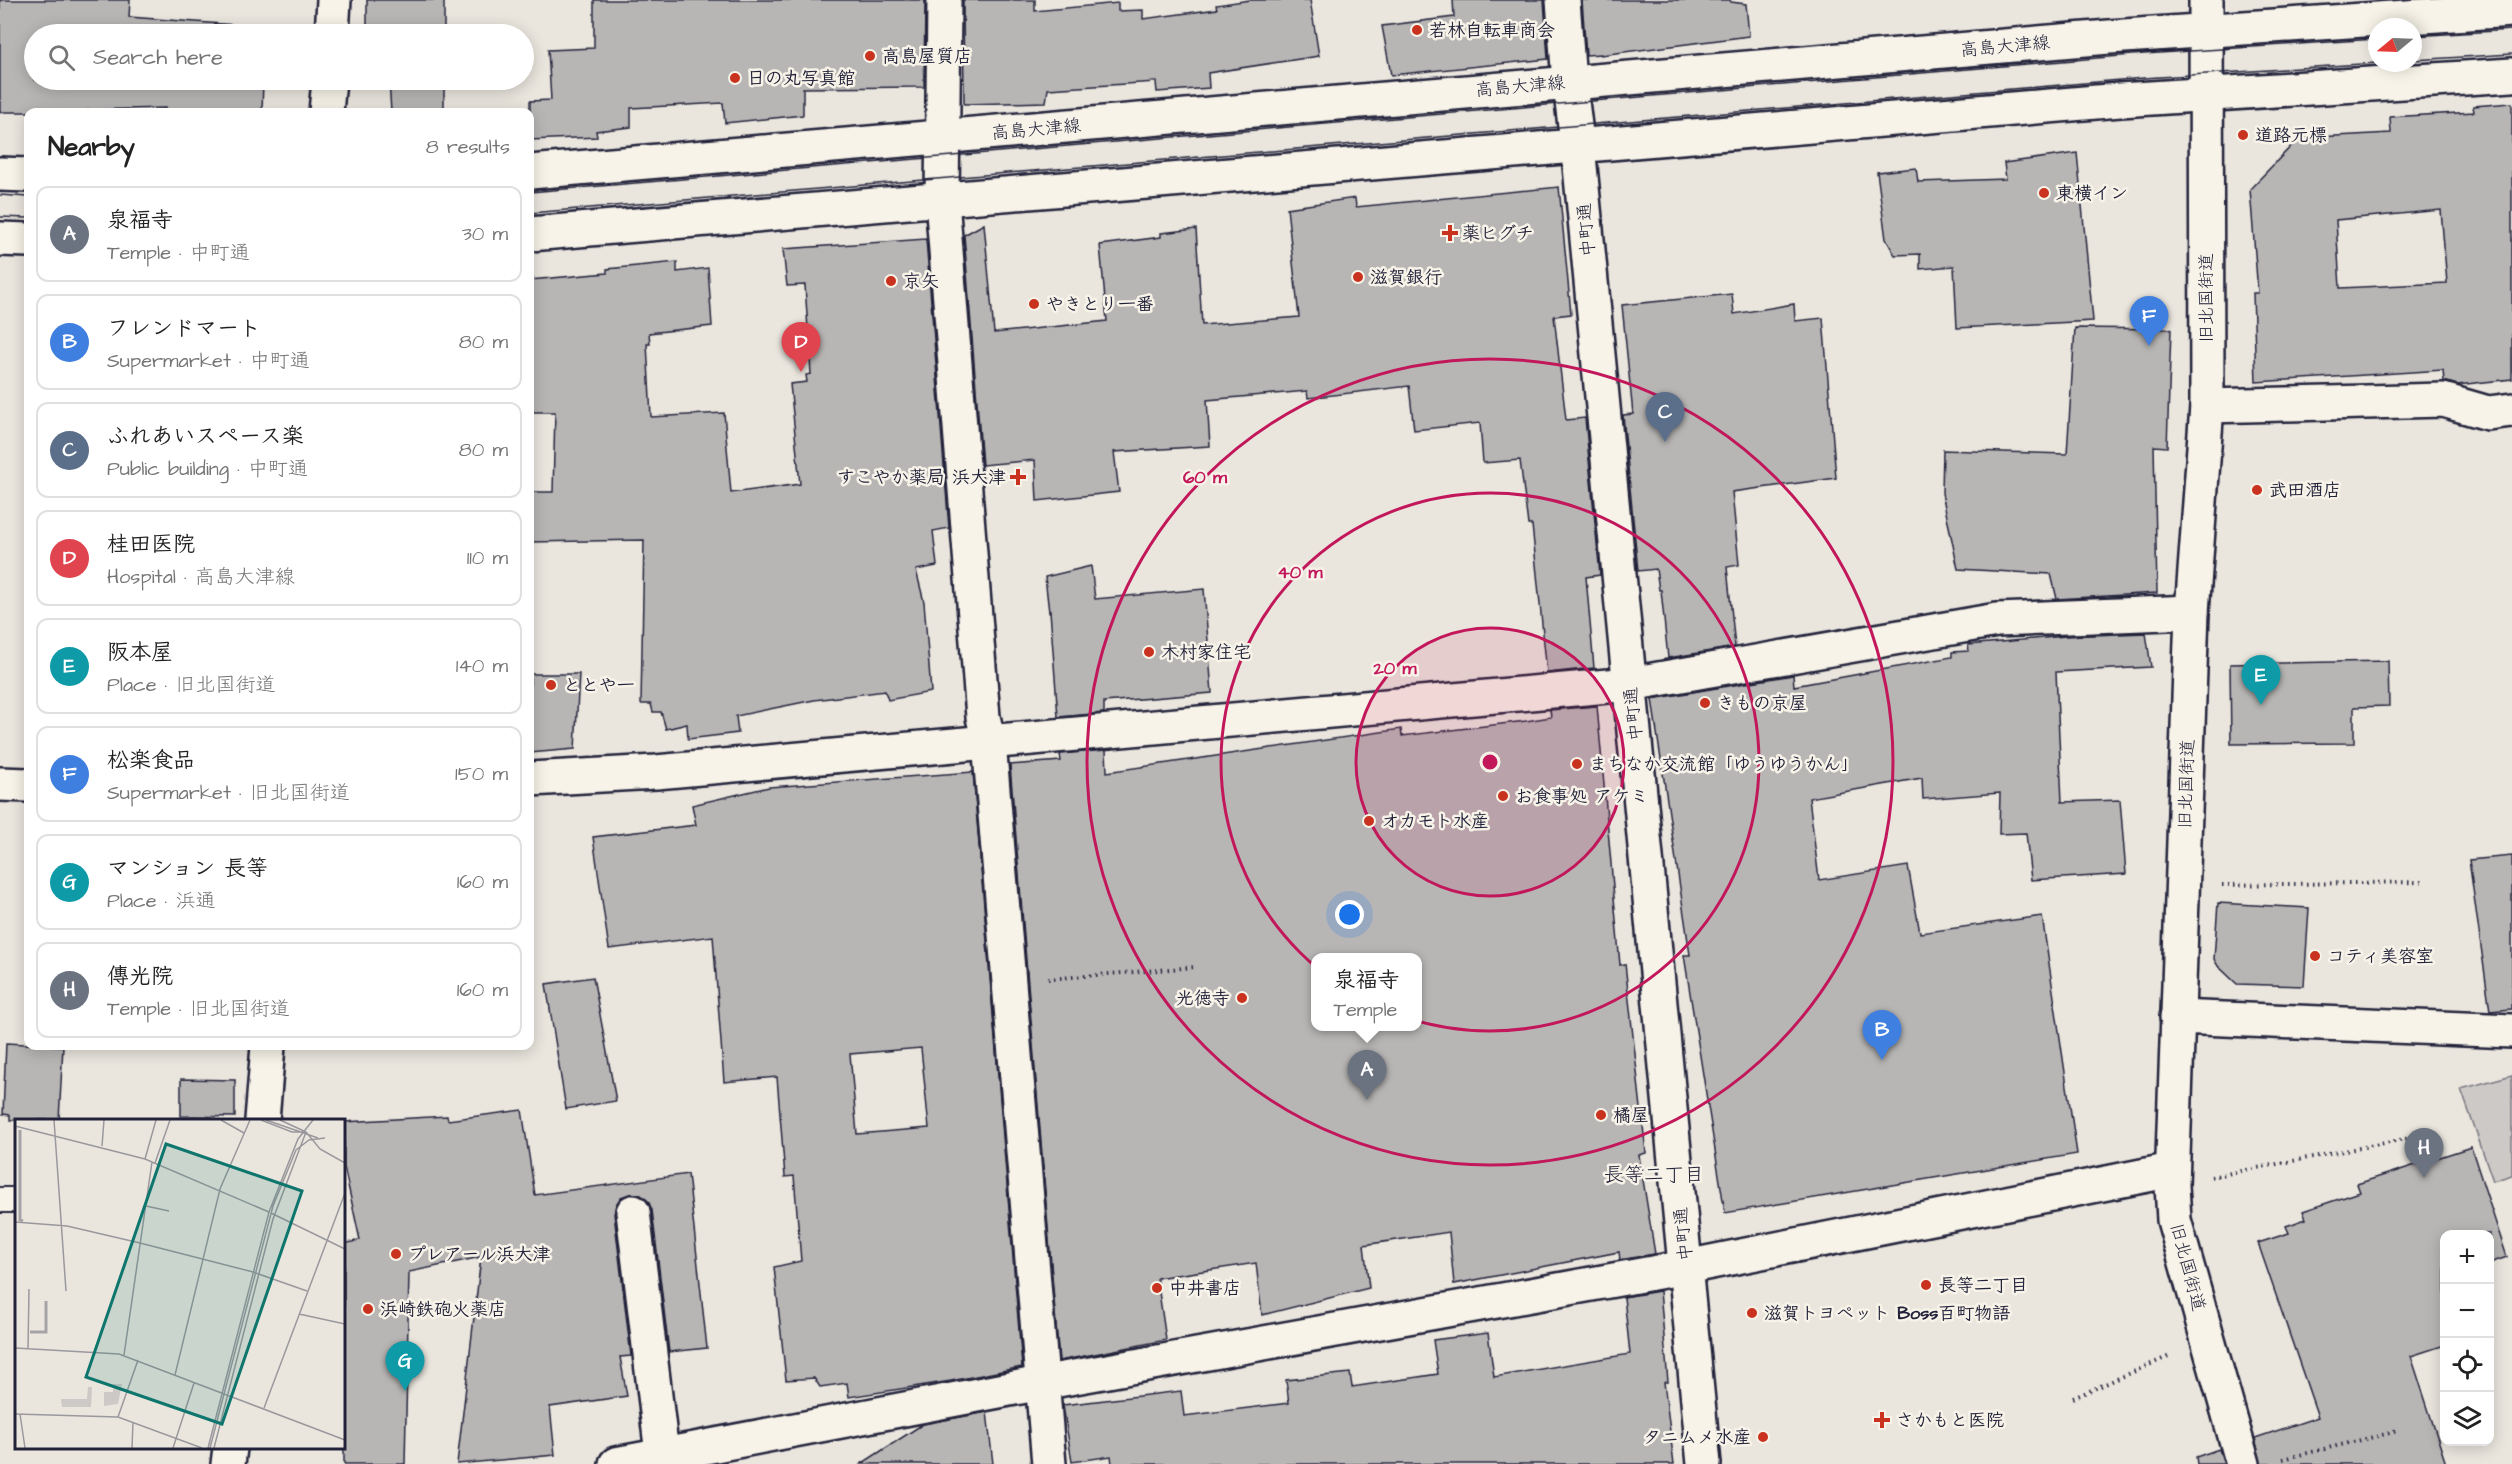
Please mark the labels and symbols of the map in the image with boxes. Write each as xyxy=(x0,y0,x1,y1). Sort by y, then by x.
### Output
place label: 若林自転車商会 xyxy=(1429,18,1555,43)
north arrow xyxy=(2368,18,2422,72)
marker: 若林自転車商会 xyxy=(1410,23,1424,37)
street label: 高島大津線 xyxy=(1959,30,2051,63)
place label: 高島屋質店 xyxy=(882,44,972,69)
marker: 高島屋質店 xyxy=(863,49,877,63)
place label: 日の丸写真館 xyxy=(747,66,855,91)
street label: 高島大津線 xyxy=(1474,70,1566,103)
marker: 日の丸写真館 xyxy=(728,71,742,85)
street label: 高島大津線 xyxy=(990,113,1082,146)
place label: 道路元標 xyxy=(2255,123,2327,148)
marker: 道路元標 xyxy=(2236,128,2250,142)
place label: 東横イン xyxy=(2056,181,2128,206)
marker: 東横イン xyxy=(2037,186,2051,200)
street label: 中町通 xyxy=(1572,202,1601,258)
place label: 薬ヒグチ xyxy=(1462,221,1533,246)
marker: 薬ヒグチ xyxy=(1443,226,1457,240)
street label: 旧北国街道 xyxy=(2194,253,2219,343)
place label: 滋賀銀行 xyxy=(1370,265,1442,290)
place label: 京矢 xyxy=(903,269,939,294)
marker: 滋賀銀行 xyxy=(1351,270,1365,284)
marker: 京矢 xyxy=(884,274,898,288)
place label: やきとり一番 xyxy=(1046,292,1154,317)
pin: F xyxy=(2130,296,2168,346)
marker: やきとり一番 xyxy=(1027,297,1041,311)
pin: D xyxy=(782,322,820,372)
pin: C xyxy=(1646,392,1684,442)
place label: すこやか薬局 浜大津 xyxy=(837,465,1006,490)
text: 60 m xyxy=(1183,465,1228,490)
marker: すこやか薬局 浜大津 xyxy=(1011,470,1025,484)
place label: 武田酒店 xyxy=(2269,478,2341,503)
marker: 武田酒店 xyxy=(2250,483,2264,497)
text: 40 m xyxy=(1278,560,1323,585)
place label: 木村家住宅 xyxy=(1161,640,1251,665)
marker: 木村家住宅 xyxy=(1142,645,1156,659)
text: 20 m xyxy=(1373,656,1417,681)
pin: E xyxy=(2242,656,2280,705)
place label: ととや一 xyxy=(563,673,635,698)
marker: ととや一 xyxy=(544,678,558,692)
street label: 中町通 xyxy=(1618,686,1649,742)
place label: きもの京屋 xyxy=(1717,691,1807,716)
marker: きもの京屋 xyxy=(1698,696,1712,710)
street label: 旧北国街道 xyxy=(2172,739,2201,829)
centre of rings xyxy=(1480,752,1500,772)
place label: まちなか交流館「ゆうゆうかん」 xyxy=(1589,752,1859,777)
marker: まちなか交流館「ゆうゆうかん」 xyxy=(1570,757,1584,771)
place label: お食事処 アケミ xyxy=(1515,784,1648,809)
marker: お食事処 アケミ xyxy=(1496,789,1510,803)
place label: オカモト水産 xyxy=(1381,809,1489,834)
marker: オカモト水産 xyxy=(1362,814,1376,828)
your location xyxy=(1335,900,1364,929)
place label: コティ美容室 xyxy=(2327,944,2434,969)
marker: コティ美容室 xyxy=(2308,949,2322,963)
place label: 光徳寺 xyxy=(1176,986,1230,1011)
marker: 光徳寺 xyxy=(1235,991,1249,1005)
pin: B xyxy=(1862,1010,1902,1060)
pin: A xyxy=(1348,1050,1386,1100)
place label: 橘屋 xyxy=(1613,1103,1649,1128)
marker: 橘屋 xyxy=(1594,1108,1608,1122)
inset map xyxy=(15,1119,345,1449)
pin: H xyxy=(2404,1128,2444,1178)
district label: 長等二丁目 xyxy=(1604,1161,1704,1189)
street label: 中町通 xyxy=(1668,1206,1699,1262)
street label: 旧北国街道 xyxy=(2164,1220,2211,1314)
place label: プレアール浜大津 xyxy=(408,1242,551,1267)
marker: プレアール浜大津 xyxy=(389,1247,403,1261)
place label: 長等二丁目 xyxy=(1938,1273,2028,1298)
place label: 中井書店 xyxy=(1169,1276,1241,1301)
marker: 長等二丁目 xyxy=(1919,1278,1933,1292)
marker: 中井書店 xyxy=(1150,1281,1164,1295)
place label: 浜崎鉄砲火薬店 xyxy=(380,1297,506,1322)
place label: 滋賀トヨペット Boss百町物語 xyxy=(1764,1301,2010,1326)
marker: 浜崎鉄砲火薬店 xyxy=(361,1302,375,1316)
marker: 滋賀トヨペット Boss百町物語 xyxy=(1745,1306,1759,1320)
pin: G xyxy=(386,1342,424,1391)
place label: さかもと医院 xyxy=(1896,1408,2004,1433)
marker: さかもと医院 xyxy=(1873,1411,1891,1429)
place label: タニムメ水産 xyxy=(1643,1425,1751,1450)
marker: タニムメ水産 xyxy=(1756,1430,1770,1444)

